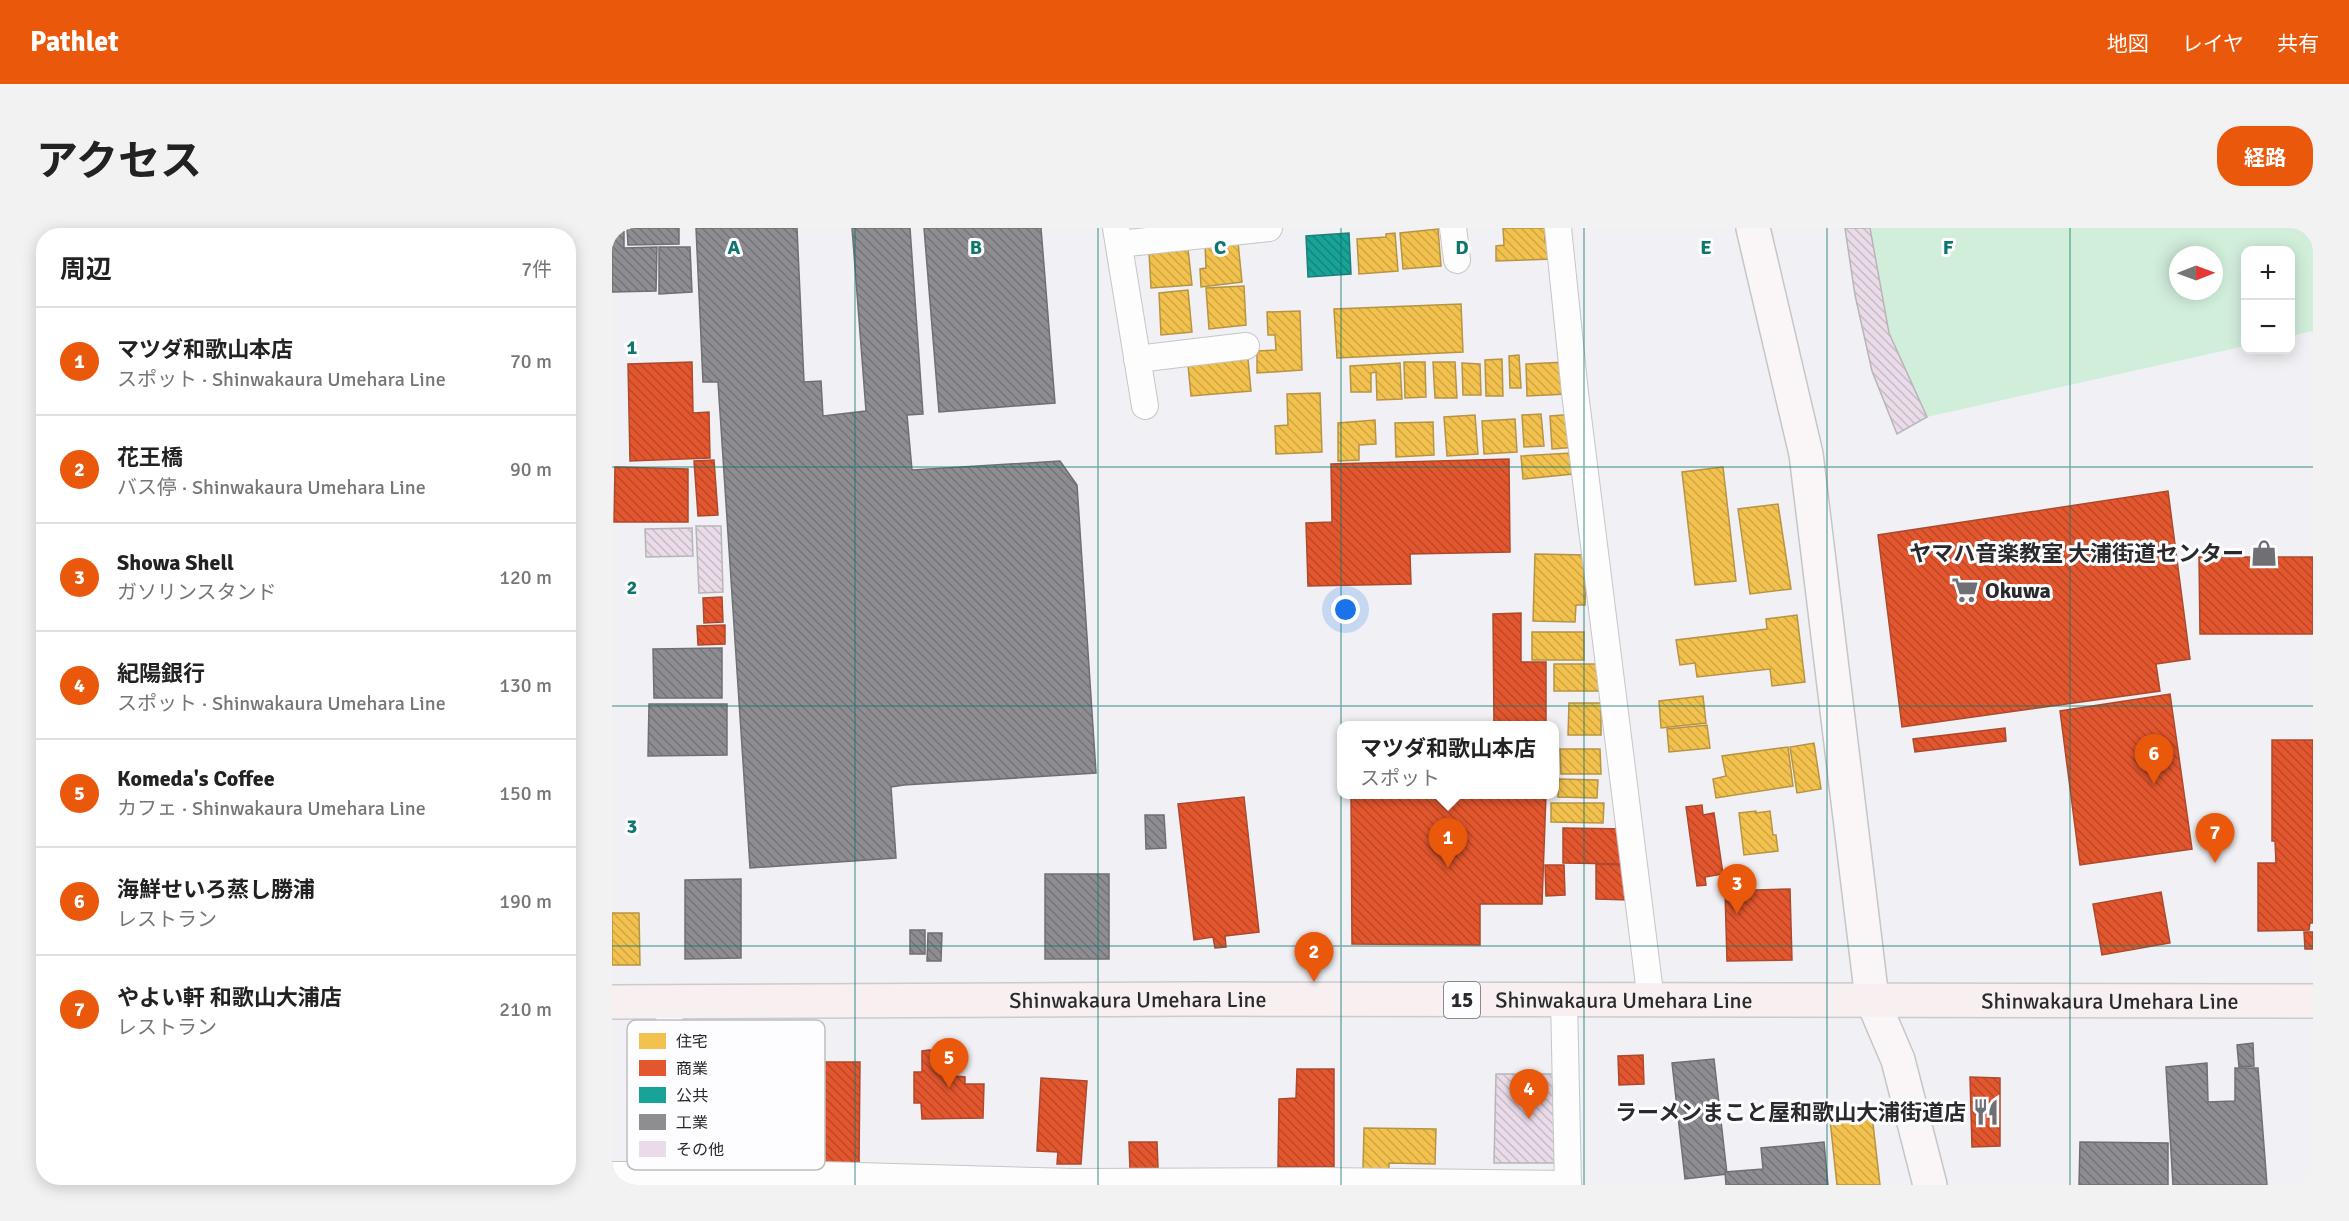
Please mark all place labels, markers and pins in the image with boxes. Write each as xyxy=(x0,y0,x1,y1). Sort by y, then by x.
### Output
shop icon: ヤマハ音楽教室 大浦街道センター xyxy=(2249,538,2279,568)
place label: ヤマハ音楽教室 大浦街道センター xyxy=(1909,540,2244,567)
supermarket icon: Okuwa xyxy=(1950,575,1980,605)
place label: Okuwa xyxy=(1985,577,2051,604)
pin: 6 xyxy=(2134,734,2174,784)
pin: 7 xyxy=(2196,814,2234,863)
pin: 1 xyxy=(1428,818,1468,868)
pin: 3 xyxy=(1718,864,1756,914)
pin: 2 xyxy=(1294,932,1334,982)
pin: 5 xyxy=(930,1038,968,1088)
pin: 4 xyxy=(1510,1070,1548,1119)
restaurant icon: ラーメンまこと屋和歌山大浦街道店 xyxy=(1971,1097,2001,1127)
place label: ラーメンまこと屋和歌山大浦街道店 xyxy=(1615,1099,1966,1126)

